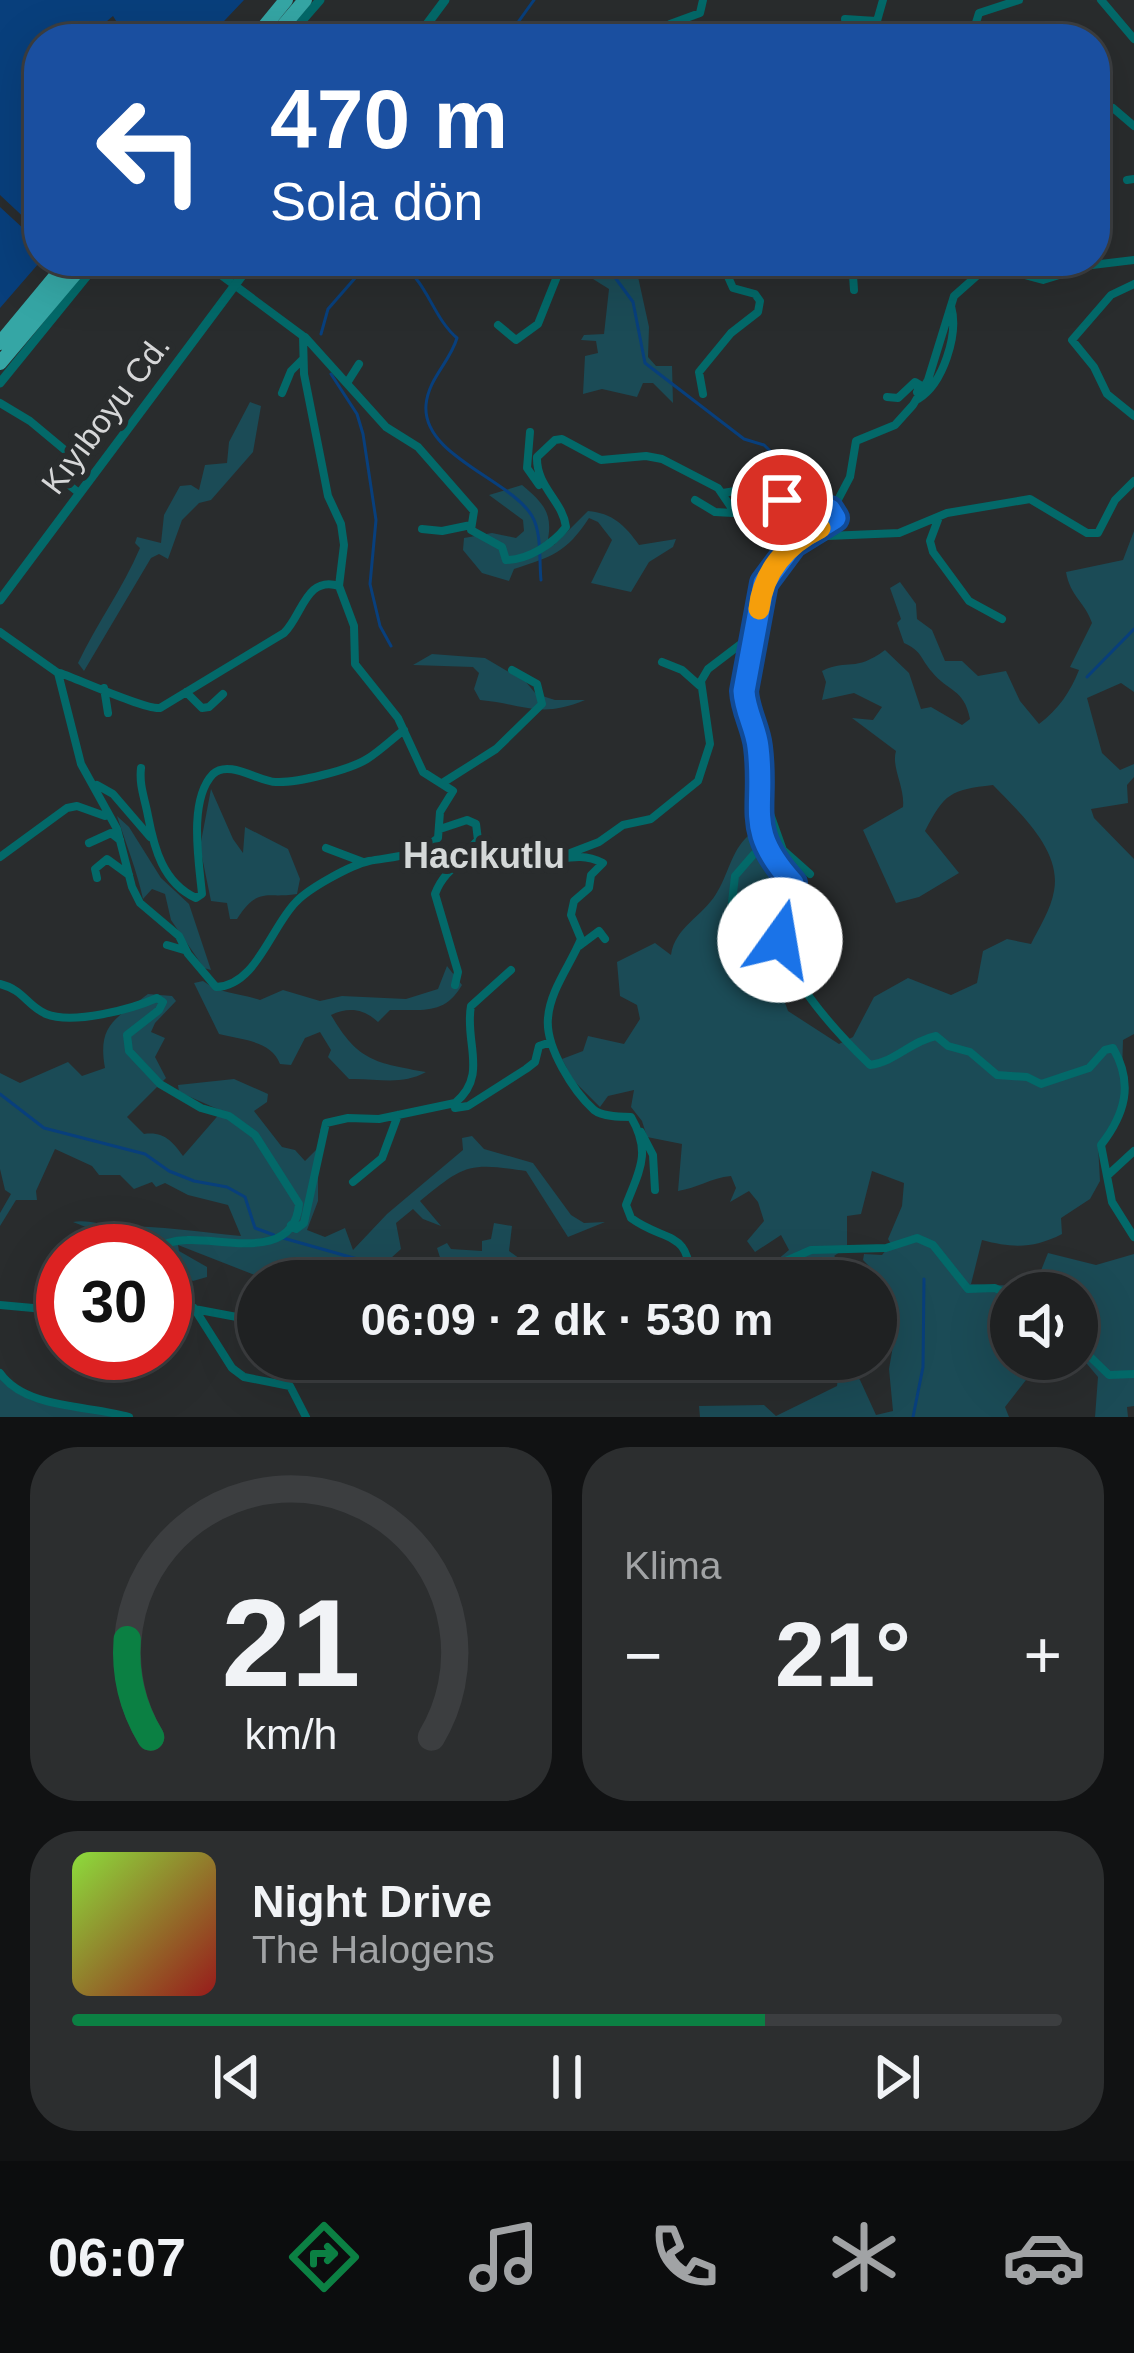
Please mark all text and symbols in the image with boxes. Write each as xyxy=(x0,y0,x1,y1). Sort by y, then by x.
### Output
icon: left xyxy=(72,72,228,228)
text: 470 m xyxy=(270,72,508,166)
text: Sola dön xyxy=(270,171,483,231)
street label: Kıyıboyu Cd. xyxy=(34,328,177,501)
pin xyxy=(731,449,833,551)
icon: arrive xyxy=(749,467,815,533)
district label: Hacıkutlu xyxy=(403,835,565,876)
position arrow xyxy=(717,877,843,1003)
speed limit sign: 30 xyxy=(36,1224,192,1380)
map controls xyxy=(990,1272,1098,1380)
button: sound xyxy=(990,1272,1098,1380)
text: 06:09 · 2 dk · 530 m xyxy=(361,1294,773,1345)
text: Klima xyxy=(624,1544,722,1587)
text: 21 xyxy=(222,1573,360,1712)
text: 21° xyxy=(775,1605,911,1705)
text: − xyxy=(624,1618,663,1692)
text: + xyxy=(1023,1618,1062,1692)
text: km/h xyxy=(245,1710,337,1758)
text: Night Drive xyxy=(252,1876,492,1927)
text: The Halogens xyxy=(252,1928,495,1971)
icon: previous xyxy=(204,2044,270,2110)
icon: pause xyxy=(534,2044,600,2110)
icon: next xyxy=(864,2044,930,2110)
icon: directions xyxy=(282,2215,366,2299)
icon: music xyxy=(462,2215,546,2299)
icon: phone xyxy=(642,2215,726,2299)
icon: climate xyxy=(822,2215,906,2299)
icon: car xyxy=(1002,2215,1086,2299)
text: 06:07 xyxy=(48,2227,186,2287)

